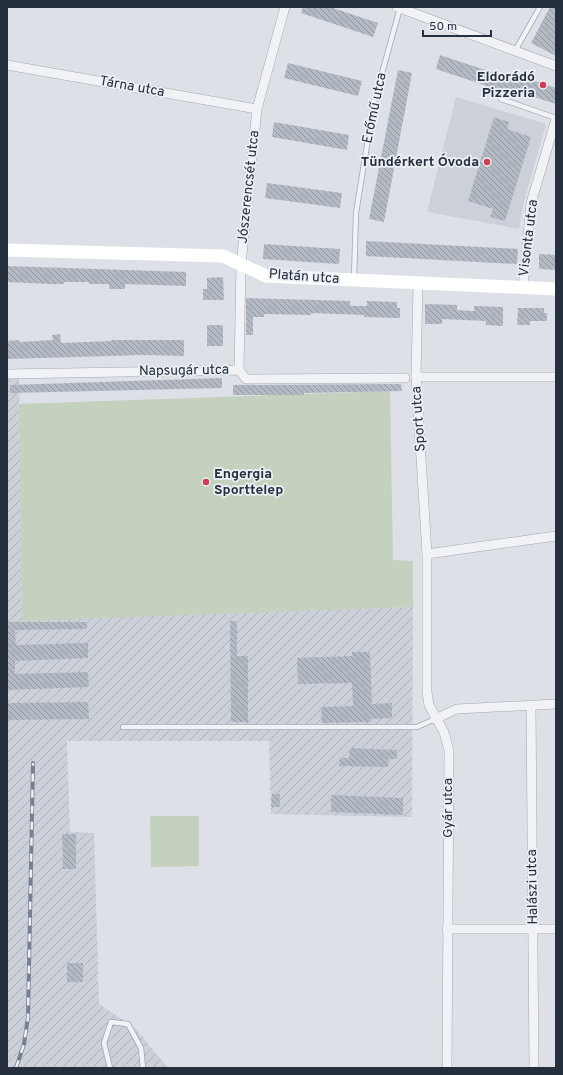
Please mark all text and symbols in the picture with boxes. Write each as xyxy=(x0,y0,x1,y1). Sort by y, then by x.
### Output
scale bar xyxy=(423,12,491,38)
text: 50 m xyxy=(429,19,457,35)
place label: Eldorádó Pizzeria xyxy=(477,69,535,102)
street label: Erőmű utca xyxy=(359,71,391,145)
street label: Tárna utca xyxy=(98,73,166,101)
marker: Eldorádó Pizzeria xyxy=(538,80,548,90)
street label: Jószerencsét utca xyxy=(235,129,263,245)
place label: Tündérkert Óvoda xyxy=(361,153,479,171)
marker: Tündérkert Óvoda xyxy=(482,157,492,167)
street label: Visonta utca xyxy=(516,198,542,278)
street label: Platán utca xyxy=(268,266,340,288)
street label: Napsugár utca xyxy=(139,362,229,380)
street label: Sport utca xyxy=(408,386,430,452)
place label: Engergia Sporttelep xyxy=(214,466,283,499)
marker: Engergia Sporttelep xyxy=(201,477,211,487)
street label: Gyár utca xyxy=(440,778,457,838)
street label: Halászi utca xyxy=(524,849,542,925)

